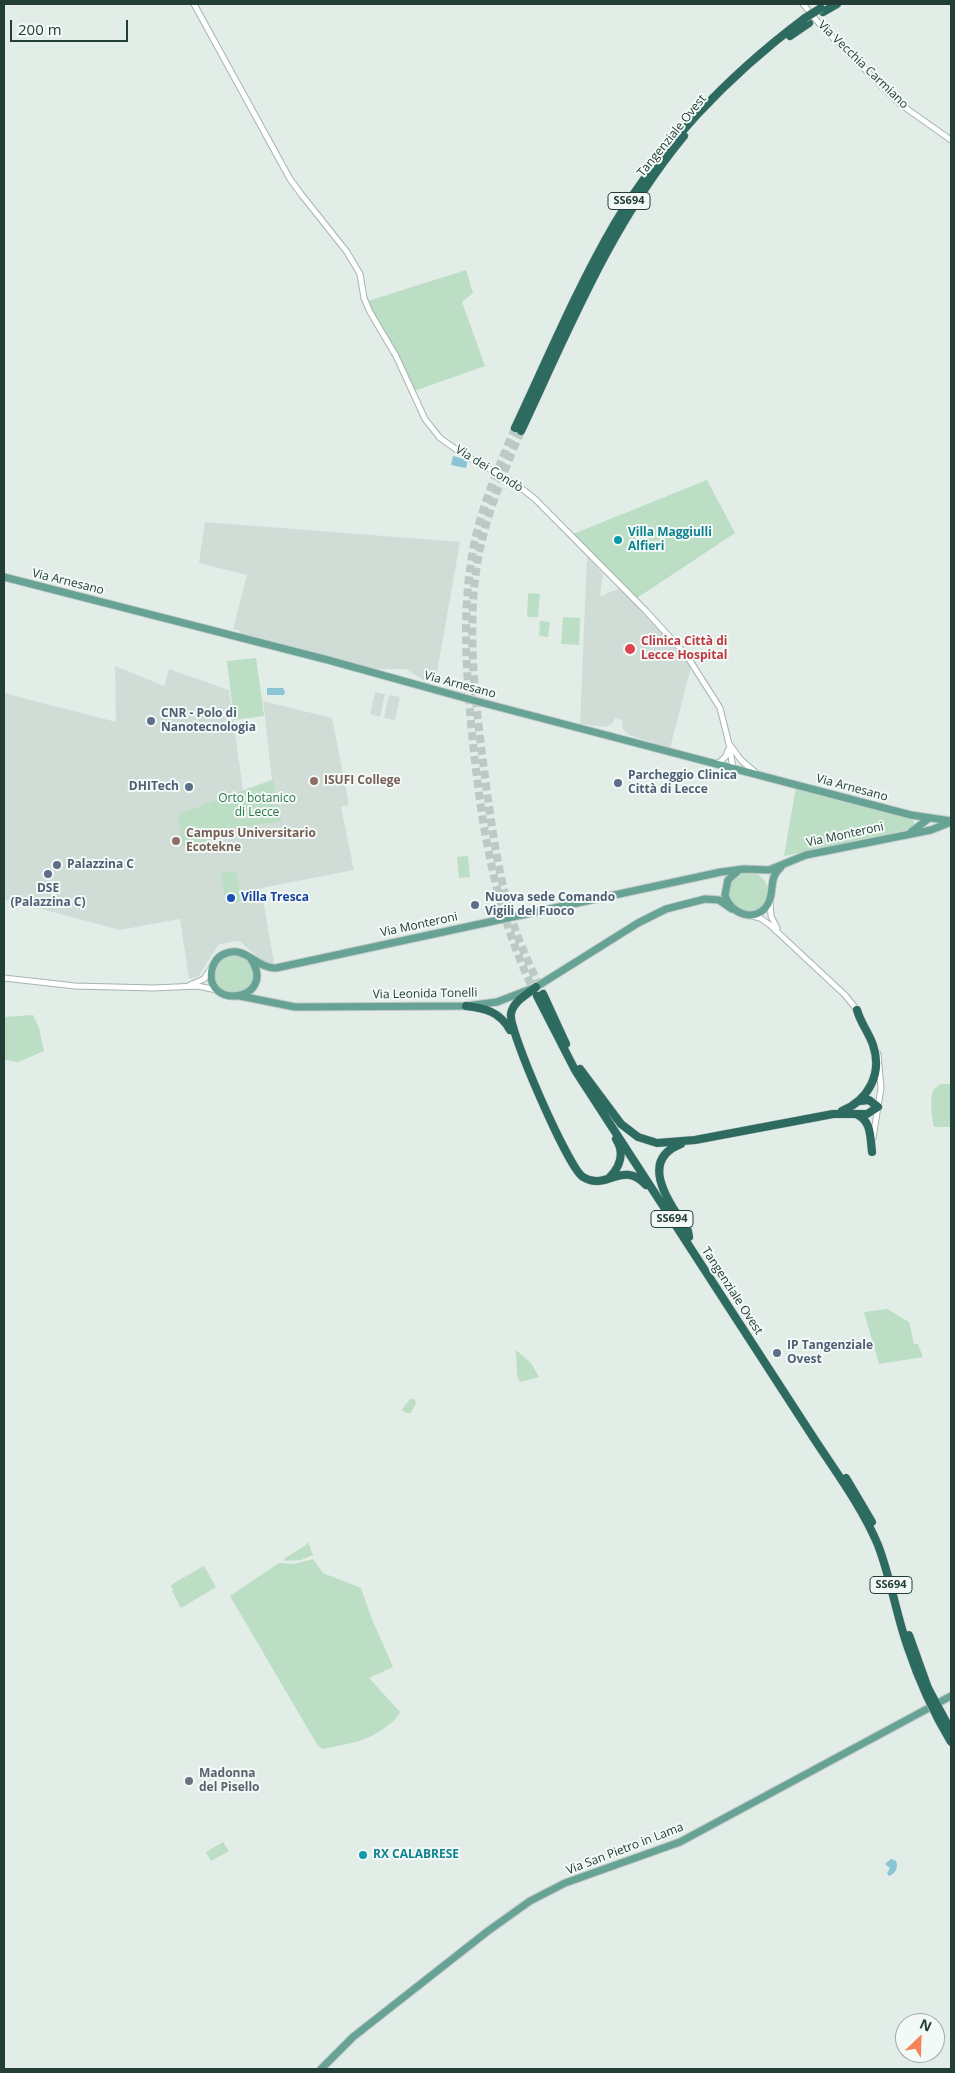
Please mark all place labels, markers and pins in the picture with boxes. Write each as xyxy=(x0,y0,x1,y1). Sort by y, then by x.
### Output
place label: Villa Maggiulli Alfieri xyxy=(628,526,712,554)
marker: Villa Maggiulli Alfieri xyxy=(612,534,624,546)
place label: Clinica Città di Lecce Hospital xyxy=(641,635,727,663)
marker: Clinica Città di Lecce Hospital xyxy=(623,642,637,656)
place label: CNR - Polo di Nanotecnologia xyxy=(161,707,256,735)
marker: CNR - Polo di Nanotecnologia xyxy=(145,715,157,727)
place label: Parcheggio Clinica Città di Lecce xyxy=(628,769,737,797)
place label: ISUFI College xyxy=(324,774,401,788)
marker: ISUFI College xyxy=(308,775,320,787)
marker: Parcheggio Clinica Città di Lecce xyxy=(612,777,624,789)
place label: DHITech xyxy=(129,780,179,794)
marker: DHITech xyxy=(183,781,195,793)
place label: Campus Universitario Ecotekne xyxy=(186,827,316,855)
marker: Campus Universitario Ecotekne xyxy=(170,835,182,847)
place label: Palazzina C xyxy=(67,858,134,872)
marker: Palazzina C xyxy=(51,859,63,871)
marker: DSE (Palazzina C) xyxy=(42,868,54,880)
place label: DSE (Palazzina C) xyxy=(10,882,86,910)
place label: Villa Tresca xyxy=(241,891,309,905)
place label: Nuova sede Comando Vigili del Fuoco xyxy=(485,891,615,919)
marker: Villa Tresca xyxy=(225,892,237,904)
marker: Nuova sede Comando Vigili del Fuoco xyxy=(469,899,481,911)
place label: IP Tangenziale Ovest xyxy=(787,1339,873,1367)
marker: IP Tangenziale Ovest xyxy=(771,1347,783,1359)
place label: Madonna del Pisello xyxy=(199,1767,259,1795)
marker: Madonna del Pisello xyxy=(183,1775,195,1787)
place label: RX CALABRESE xyxy=(373,1848,459,1862)
marker: RX CALABRESE xyxy=(357,1849,369,1861)

